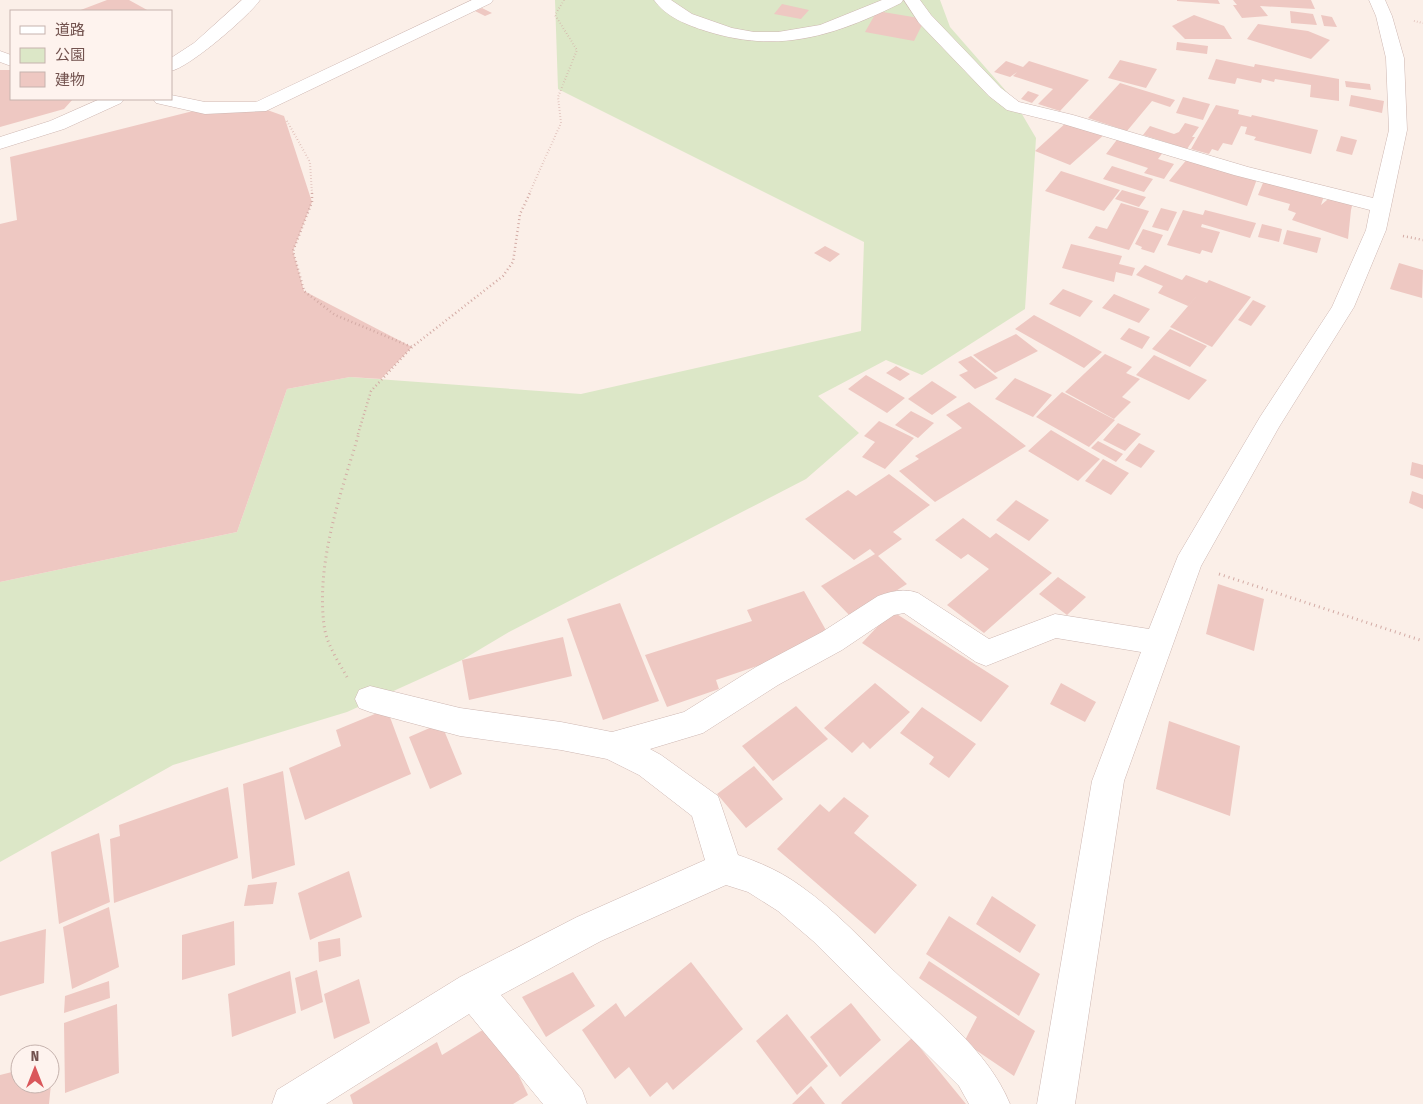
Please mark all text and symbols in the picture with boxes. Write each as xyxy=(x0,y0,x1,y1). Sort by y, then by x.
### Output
legend xyxy=(10,10,172,100)
text: 道路 xyxy=(55,21,85,39)
text: 公園 xyxy=(55,46,85,64)
text: 建物 xyxy=(55,71,85,89)
north arrow xyxy=(10,1044,60,1094)
text: N xyxy=(31,1048,39,1065)

